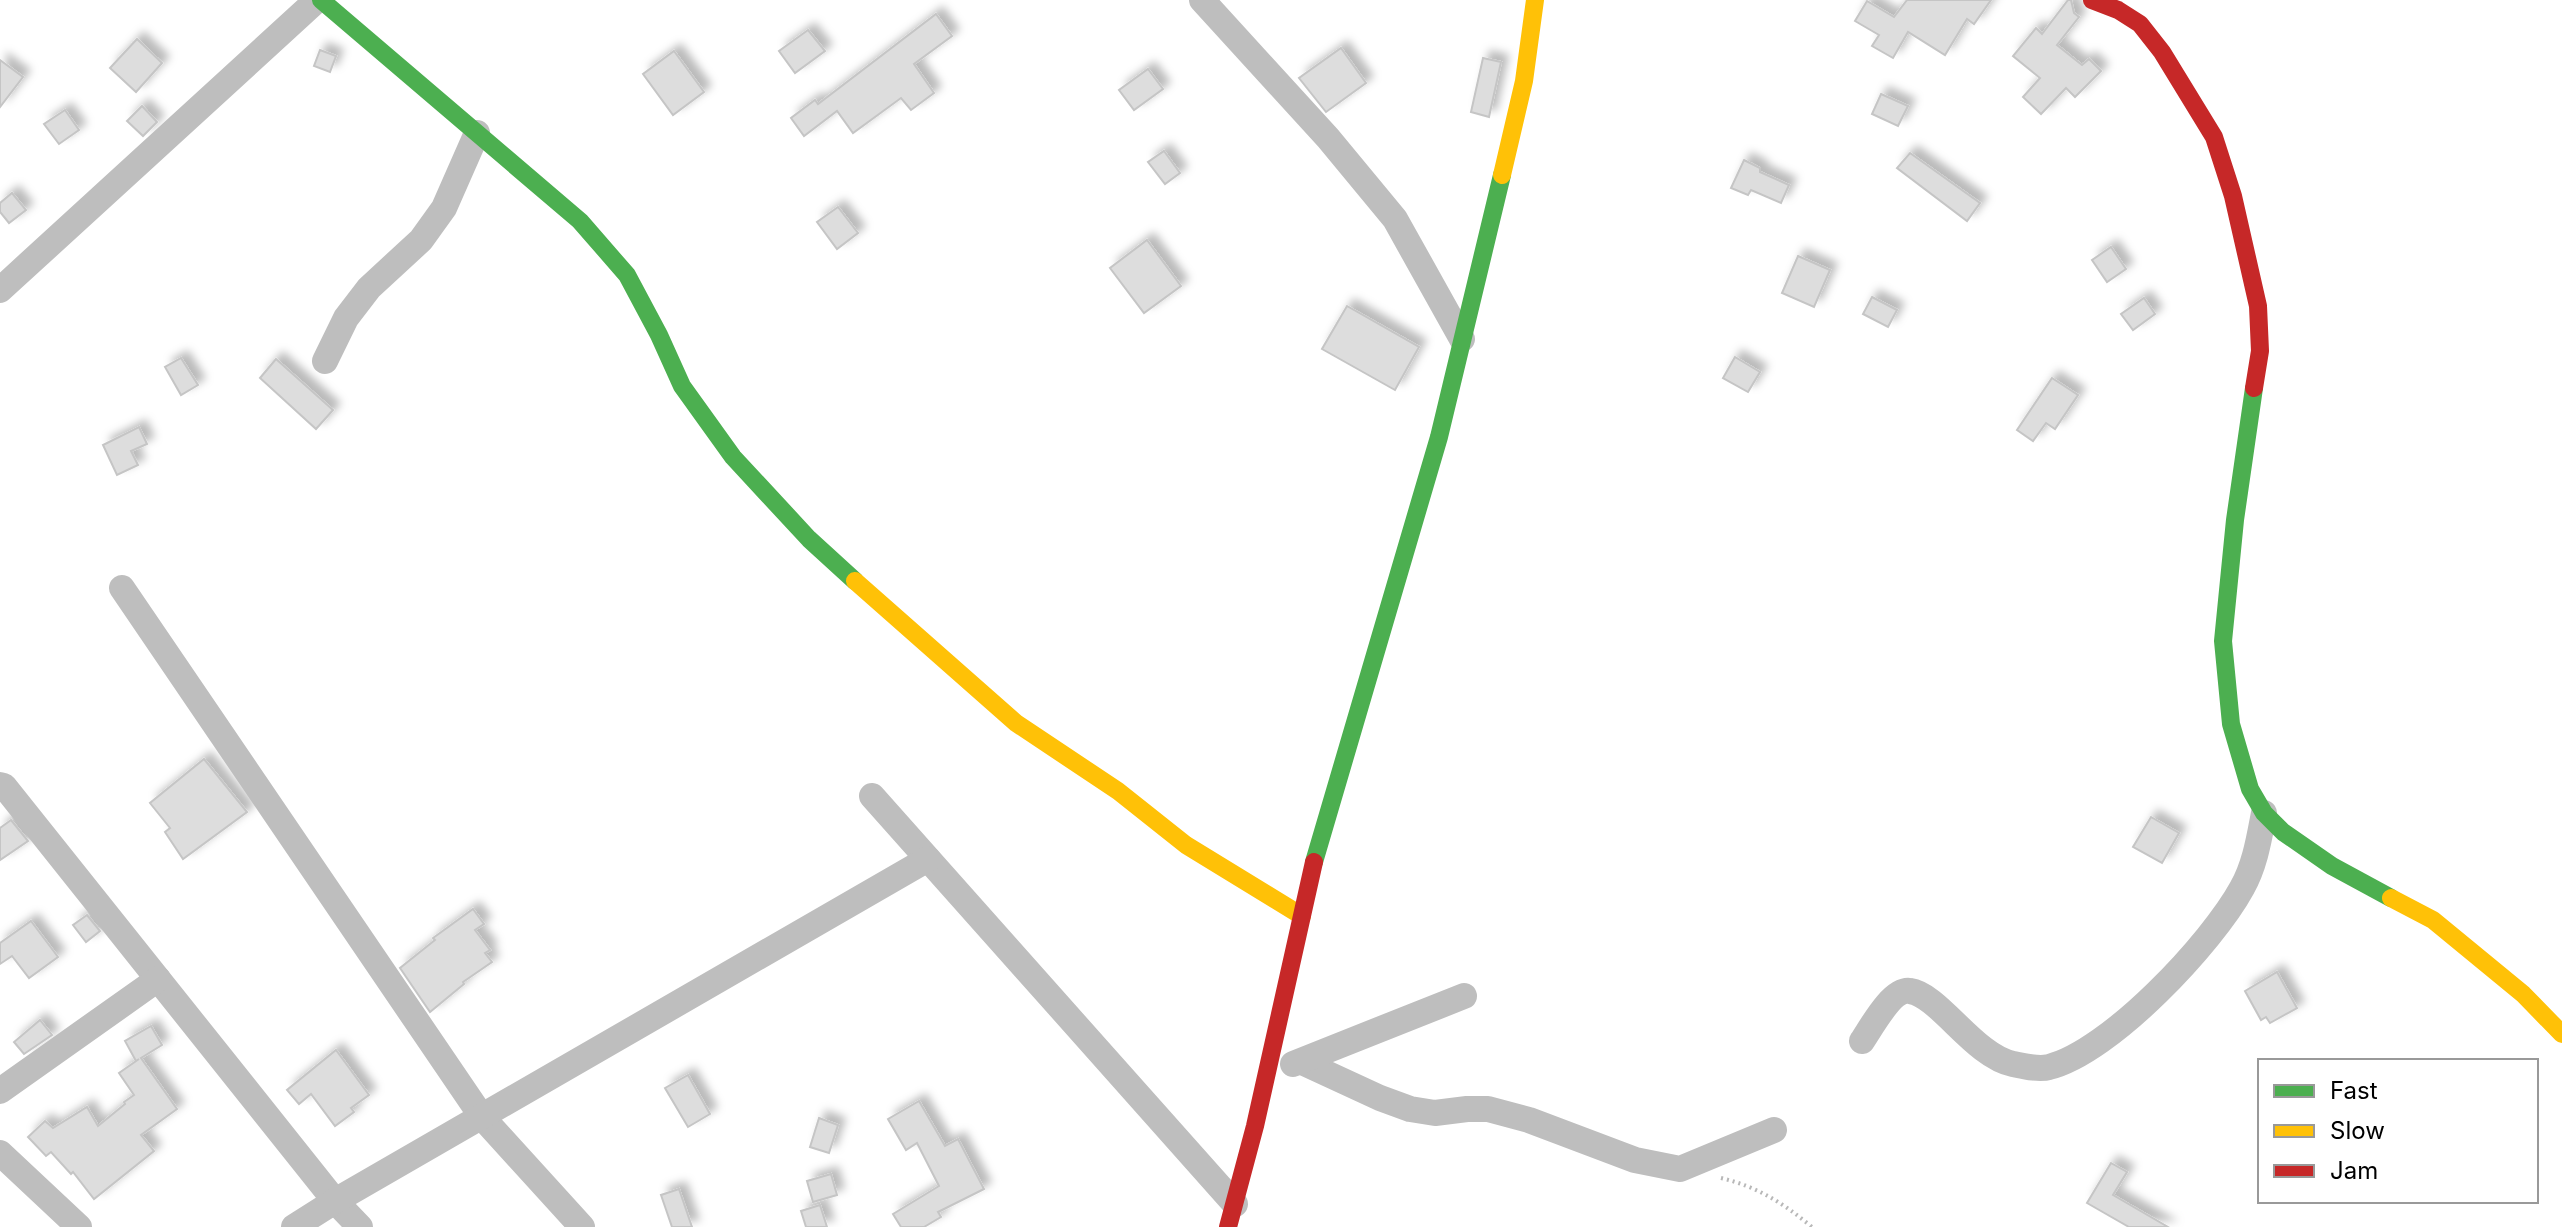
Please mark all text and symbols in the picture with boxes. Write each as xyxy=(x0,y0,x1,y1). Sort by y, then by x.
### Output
legend xyxy=(2258,1059,2538,1203)
text: Fast xyxy=(2330,1076,2378,1105)
text: Slow xyxy=(2330,1116,2385,1145)
text: Jam xyxy=(2330,1156,2378,1185)

